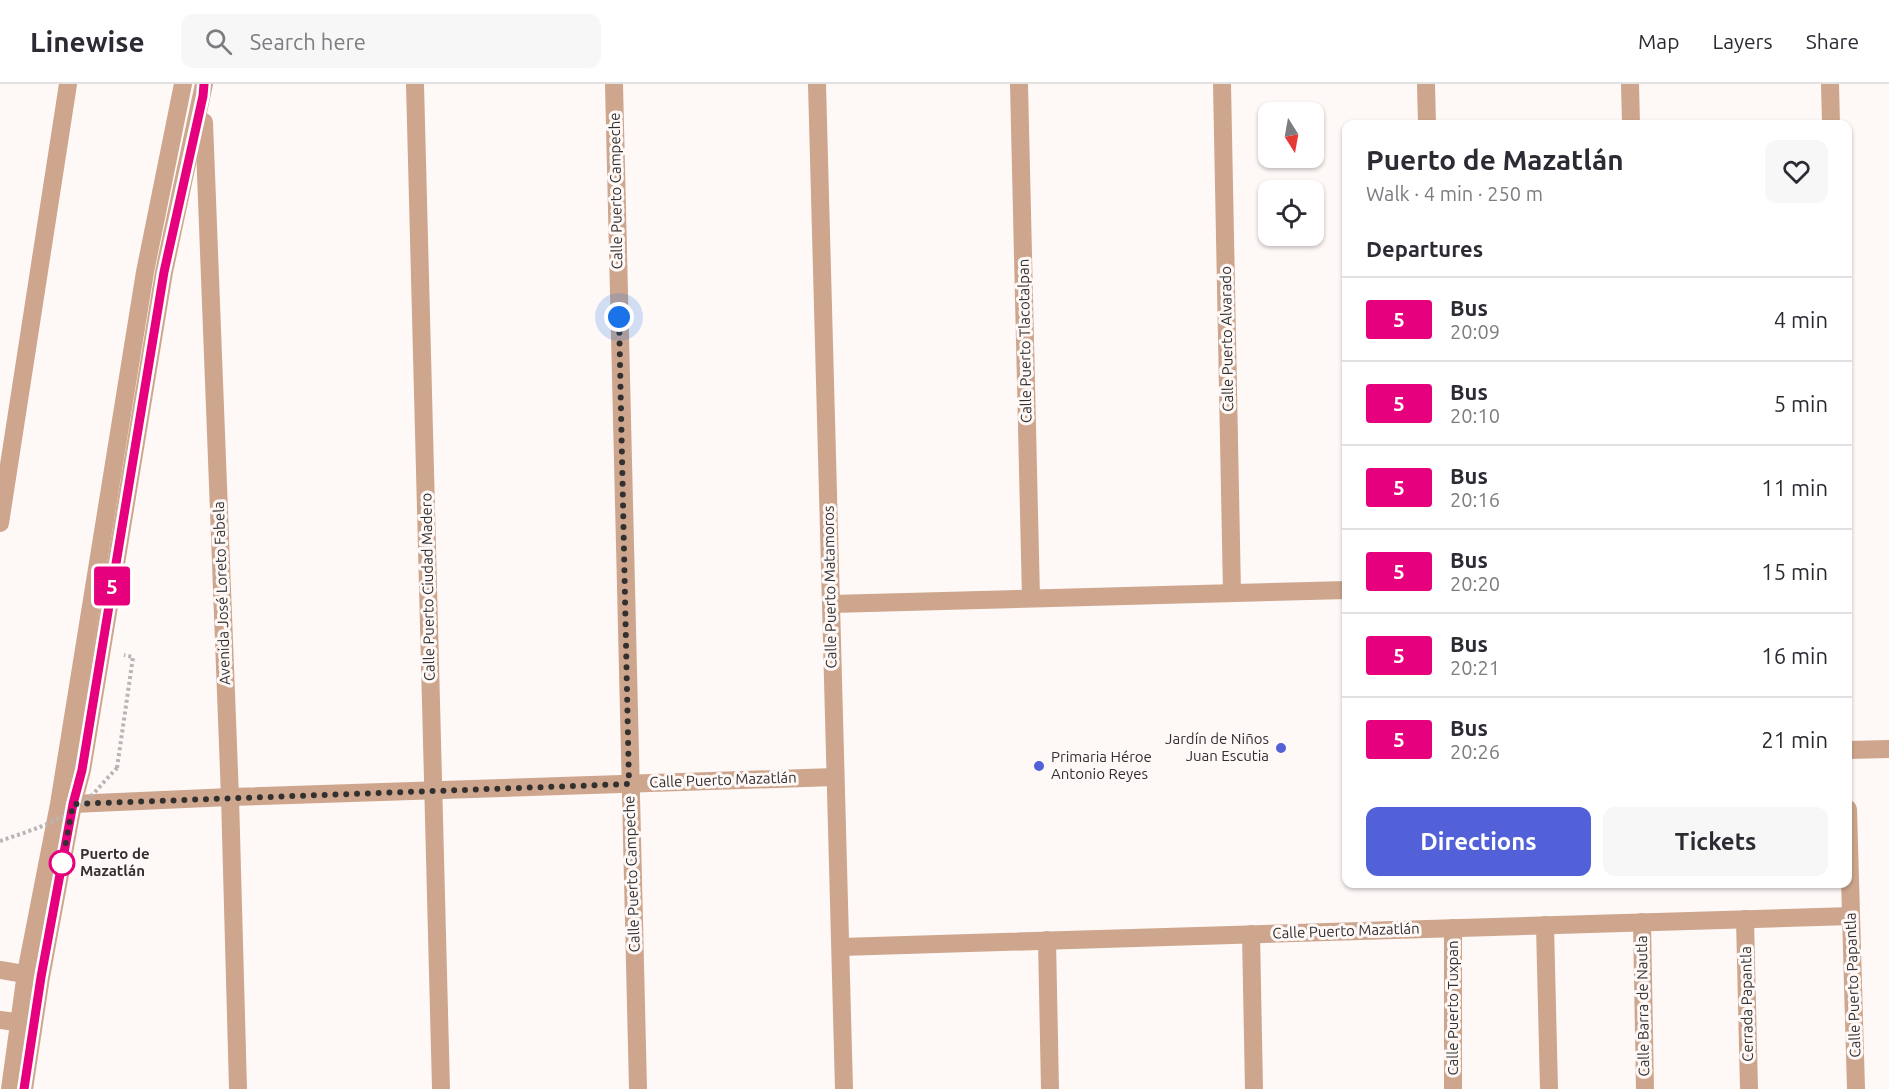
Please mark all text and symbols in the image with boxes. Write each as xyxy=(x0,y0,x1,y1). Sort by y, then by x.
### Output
search box xyxy=(181,14,601,68)
icon: search xyxy=(202,25,235,58)
text: Linewise xyxy=(30,26,145,57)
text: Search here xyxy=(250,29,366,54)
text: Map xyxy=(1638,29,1679,53)
text: Layers xyxy=(1712,29,1773,53)
text: Share xyxy=(1806,29,1859,53)
north arrow xyxy=(1258,102,1324,168)
map controls xyxy=(1258,102,1324,246)
street label: Calle Puerto Campeche xyxy=(606,112,625,270)
button: heart xyxy=(1765,140,1828,203)
text: Puerto de Mazatlán xyxy=(1366,144,1624,175)
button: locate xyxy=(1258,180,1324,246)
text: Walk · 4 min · 250 m xyxy=(1366,182,1543,205)
text: Departures xyxy=(1366,236,1483,261)
street label: Calle Puerto Tlacotalpan xyxy=(1015,259,1034,423)
street label: Calle Puerto Alvarado xyxy=(1217,266,1236,412)
text: Bus xyxy=(1450,295,1488,320)
your location xyxy=(604,302,634,332)
text: 5 xyxy=(1393,307,1405,331)
text: 4 min xyxy=(1774,307,1828,332)
text: 20:09 xyxy=(1450,320,1500,343)
text: Bus xyxy=(1450,379,1488,404)
text: 5 xyxy=(1393,391,1405,415)
text: 5 min xyxy=(1774,391,1828,416)
text: 20:10 xyxy=(1450,404,1500,427)
text: Bus xyxy=(1450,463,1488,488)
text: 5 xyxy=(1393,475,1405,499)
text: 11 min xyxy=(1761,475,1828,500)
text: 20:16 xyxy=(1450,488,1500,511)
street label: Calle Puerto Ciudad Madero xyxy=(417,493,438,681)
street label: Avenida José Loreto Fabela xyxy=(210,501,233,685)
street label: Calle Puerto Matamoros xyxy=(820,505,839,669)
text: Bus xyxy=(1450,547,1488,572)
text: 5 xyxy=(1393,559,1405,583)
text: 15 min xyxy=(1761,559,1828,584)
line badge: 5 xyxy=(92,566,132,606)
text: 20:20 xyxy=(1450,572,1500,595)
text: 5 xyxy=(106,574,118,598)
text: Bus xyxy=(1450,631,1488,656)
text: 5 xyxy=(1393,643,1405,667)
text: 16 min xyxy=(1761,643,1828,668)
text: 20:21 xyxy=(1450,656,1500,679)
text: Bus xyxy=(1450,715,1488,740)
text: 5 xyxy=(1393,727,1405,751)
text: 21 min xyxy=(1761,727,1828,752)
place label: Jardín de Niños Juan Escutia xyxy=(1165,730,1269,764)
text: 20:26 xyxy=(1450,740,1500,763)
marker: Jardín de Niños Juan Escutia xyxy=(1274,741,1288,755)
place label: Primaria Héroe Antonio Reyes xyxy=(1051,748,1152,782)
marker: Primaria Héroe Antonio Reyes xyxy=(1032,759,1046,773)
street label: Calle Puerto Mazatlán xyxy=(649,768,797,791)
street label: Calle Puerto Campeche xyxy=(620,795,643,953)
button: Directions xyxy=(1366,807,1591,876)
button: Tickets xyxy=(1603,807,1828,876)
place label: Puerto de Mazatlán xyxy=(80,845,150,879)
marker: Puerto de Mazatlán xyxy=(49,850,75,876)
street label: Calle Puerto Papantla xyxy=(1841,912,1864,1058)
street label: Calle Puerto Mazatlán xyxy=(1272,919,1420,942)
street label: Calle Barra de Nautla xyxy=(1633,935,1652,1077)
street label: Calle Puerto Tuxpan xyxy=(1444,940,1461,1076)
street label: Cerrada Papantla xyxy=(1737,946,1756,1062)

